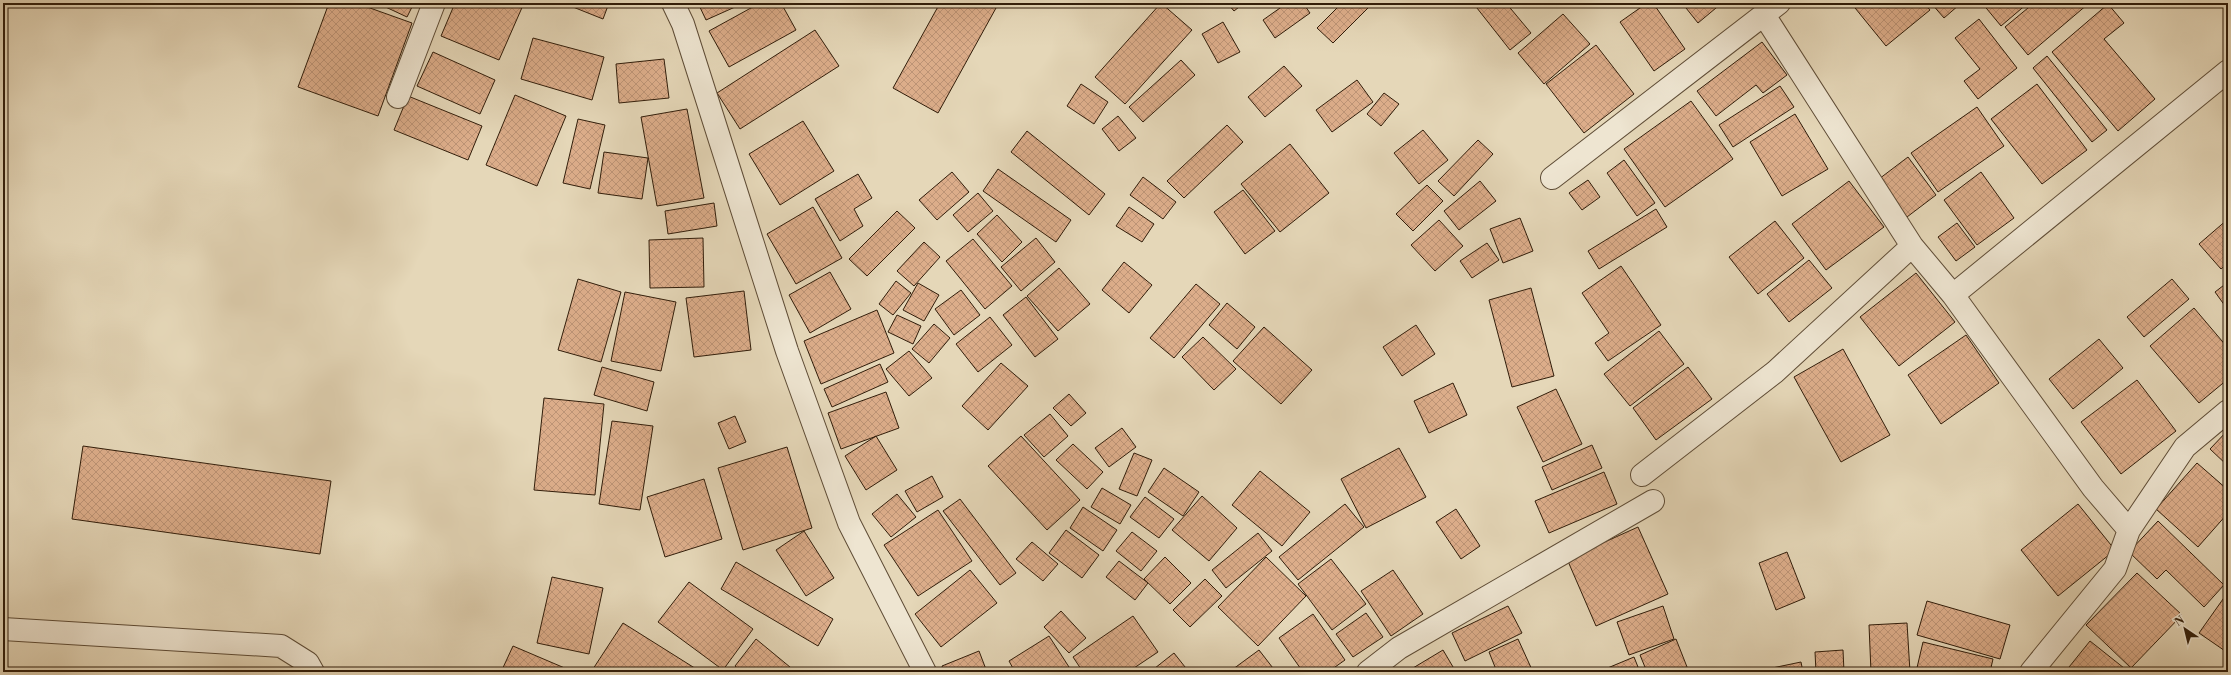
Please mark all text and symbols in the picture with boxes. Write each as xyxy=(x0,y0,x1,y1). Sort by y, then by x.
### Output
north arrow xyxy=(2165,609,2205,649)
text: N xyxy=(2172,613,2188,630)

